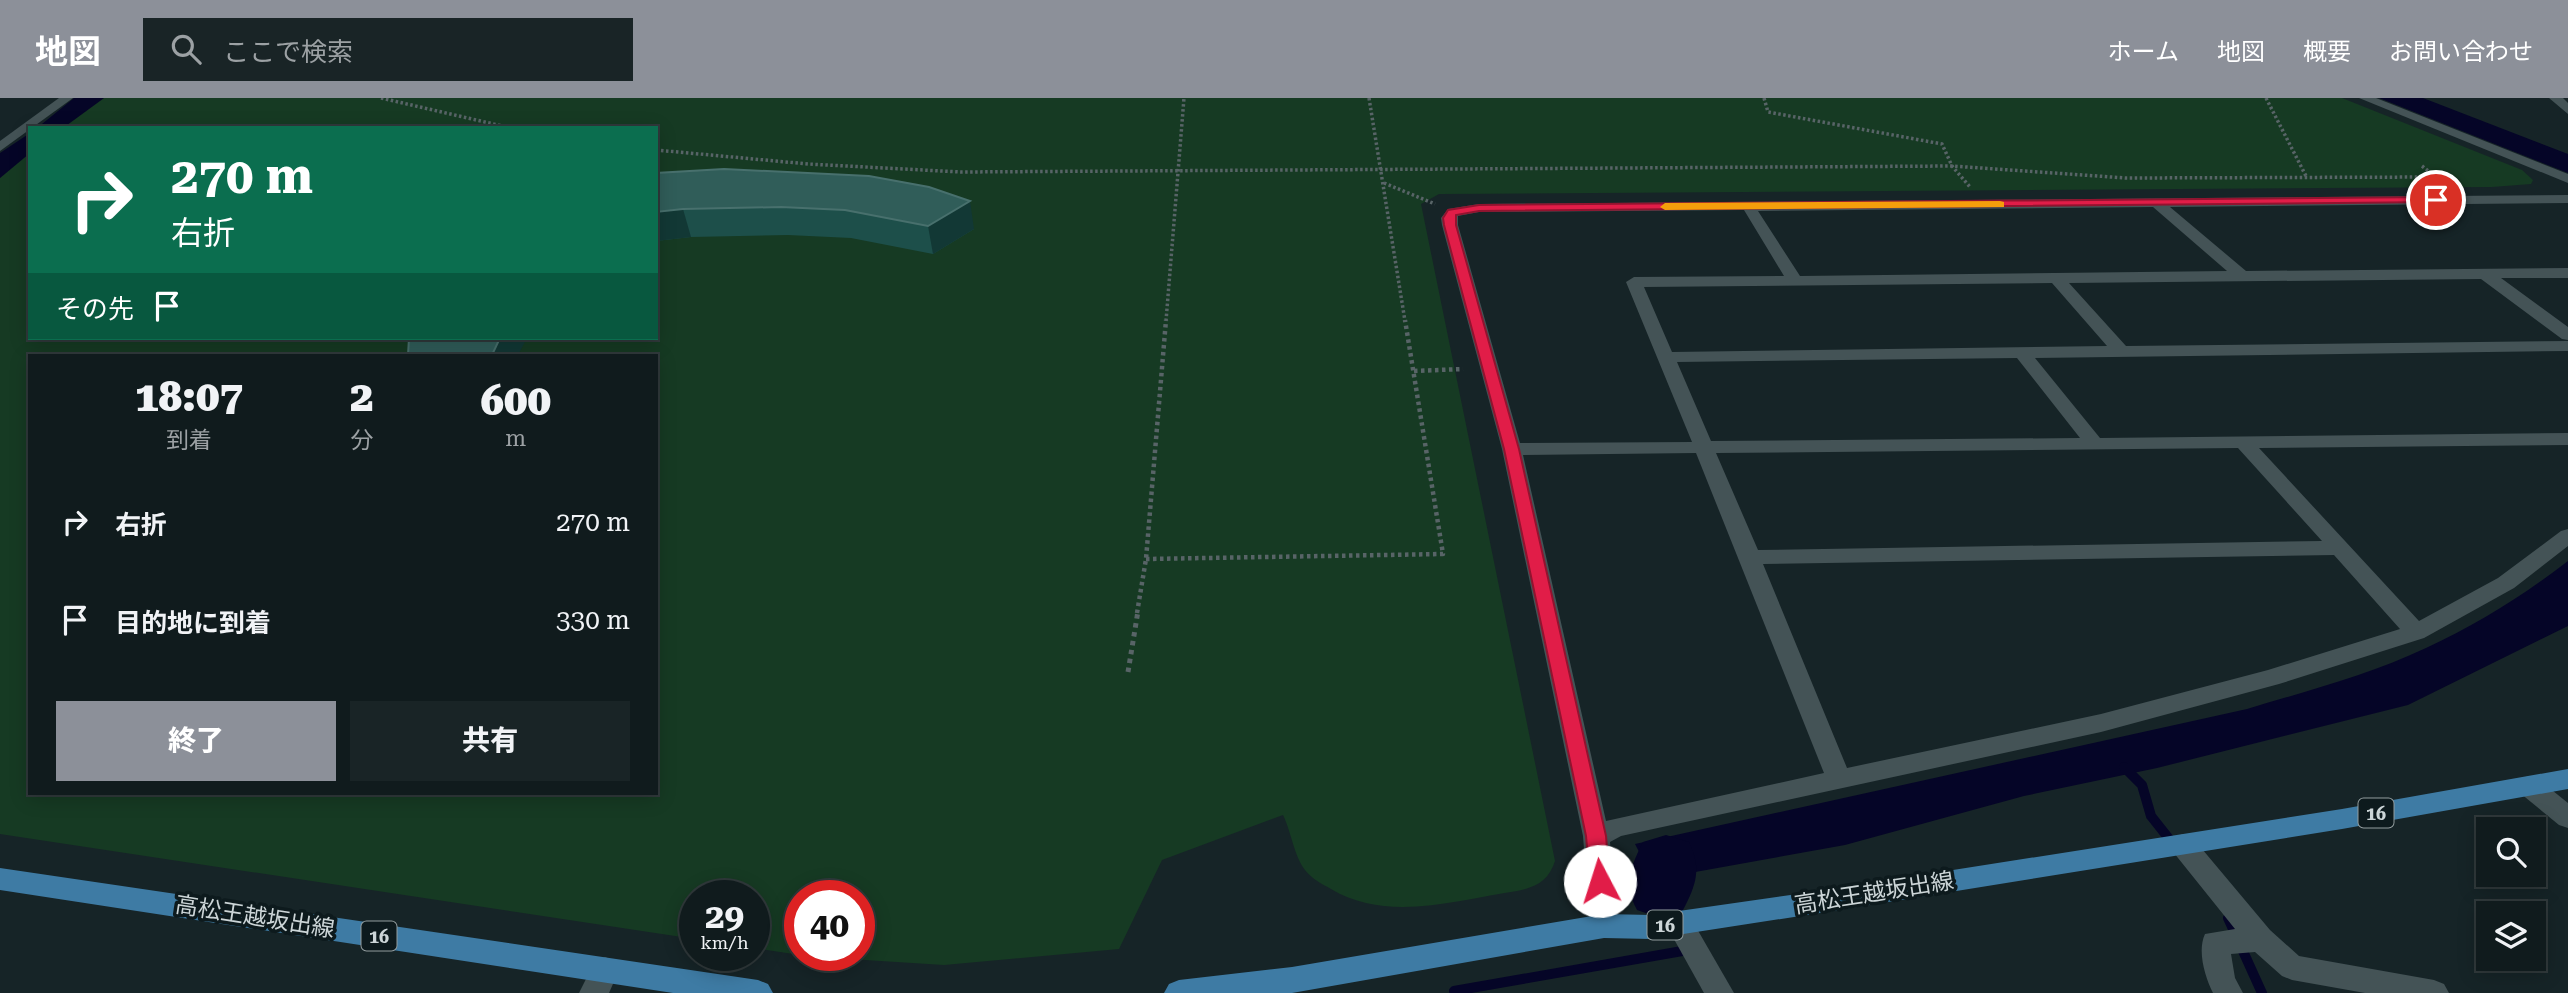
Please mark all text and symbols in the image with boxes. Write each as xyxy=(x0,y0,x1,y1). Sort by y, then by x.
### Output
search box xyxy=(143,18,633,81)
icon: search xyxy=(167,30,205,68)
text: 地図 xyxy=(35,32,101,71)
text: ここで検索 xyxy=(223,37,353,67)
text: ホーム xyxy=(2108,38,2179,66)
text: 地図 xyxy=(2217,38,2265,66)
text: 概要 xyxy=(2303,38,2351,66)
text: お問い合わせ xyxy=(2389,38,2533,66)
text: 270 m xyxy=(171,148,313,205)
icon: right xyxy=(56,154,147,245)
pin xyxy=(2406,170,2466,230)
icon: arrive xyxy=(2417,181,2455,219)
text: 右折 xyxy=(171,214,235,252)
icon: arrive xyxy=(148,287,186,325)
text: その先 xyxy=(56,294,134,324)
text: 18:07 xyxy=(135,372,243,421)
text: 2 xyxy=(350,372,374,421)
text: 600 xyxy=(480,376,551,425)
text: m xyxy=(505,425,526,452)
text: 到着 xyxy=(166,427,212,454)
text: 分 xyxy=(350,427,373,454)
icon: right xyxy=(56,503,94,541)
text: 270 m xyxy=(556,507,630,537)
text: 右折 xyxy=(115,510,167,540)
icon: arrive xyxy=(56,601,94,639)
text: 330 m xyxy=(556,605,630,635)
text: 目的地に到着 xyxy=(115,608,271,638)
button: 終了 xyxy=(56,701,336,781)
button: 共有 xyxy=(350,701,630,781)
road number: 16 xyxy=(2358,798,2394,828)
map controls xyxy=(2476,817,2546,971)
button: search xyxy=(2476,817,2546,887)
position arrow xyxy=(1563,844,1637,918)
street label: 高松王越坂出線 xyxy=(1792,867,1956,919)
speed limit sign: 40 xyxy=(784,880,875,971)
street label: 高松王越坂出線 xyxy=(173,891,337,943)
text: 29 xyxy=(705,896,744,937)
button: layers xyxy=(2476,901,2546,971)
road number: 16 xyxy=(1648,910,1682,940)
road number: 16 xyxy=(362,922,396,950)
text: km/h xyxy=(700,932,749,953)

